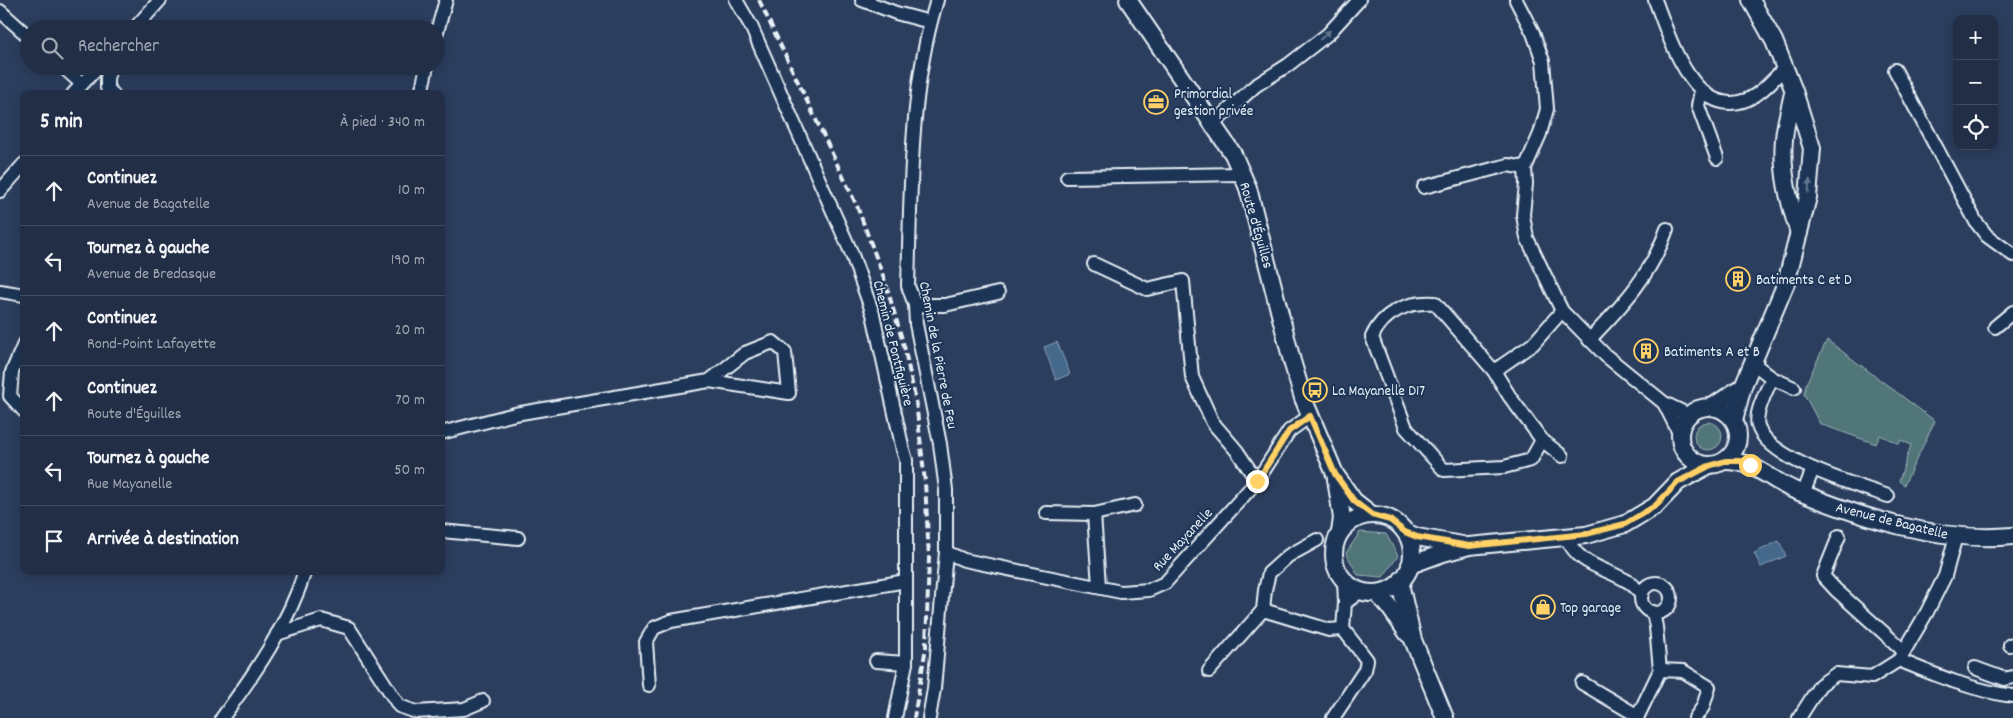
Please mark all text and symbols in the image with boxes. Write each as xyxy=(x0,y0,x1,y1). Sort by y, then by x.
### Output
map controls xyxy=(1953,15,1998,150)
button: + xyxy=(1953,15,1998,60)
search box xyxy=(20,20,445,75)
one-way arrow xyxy=(1319,29,1331,41)
icon: search xyxy=(38,34,66,62)
text: Rechercher xyxy=(78,34,159,61)
button: − xyxy=(1953,60,1998,105)
place label: Primordial gestion privée xyxy=(1174,84,1254,123)
office icon: Primordial gestion privée xyxy=(1143,89,1169,115)
button: locate xyxy=(1953,105,1998,150)
text: 5 min xyxy=(40,108,83,138)
text: À pied · 340 m xyxy=(340,111,425,134)
text: Continuez xyxy=(87,166,157,193)
icon: ahead xyxy=(40,177,68,205)
one-way arrow xyxy=(1805,178,1813,194)
text: 10 m xyxy=(398,179,425,202)
street label: Route d'Éguilles xyxy=(1232,180,1278,271)
text: Avenue de Bagatelle xyxy=(87,193,210,216)
text: Tournez à gauche xyxy=(87,236,209,263)
icon: left xyxy=(40,247,68,275)
text: 190 m xyxy=(391,249,425,272)
text: Avenue de Bredasque xyxy=(87,263,216,286)
building icon: Batiments C et D xyxy=(1725,266,1751,292)
place label: Batiments C et D xyxy=(1756,270,1852,292)
street label: Chemin de Fontfiguière xyxy=(866,278,918,409)
street label: Chemin de la Pierre de Feu xyxy=(912,280,962,431)
text: Continuez xyxy=(87,306,157,333)
icon: ahead xyxy=(40,317,68,345)
text: 20 m xyxy=(395,319,425,342)
text: Rond-Point Lafayette xyxy=(87,333,216,356)
building icon: Batiments A et B xyxy=(1633,338,1659,364)
place label: Batiments A et B xyxy=(1664,342,1760,364)
text: Continuez xyxy=(87,376,157,403)
bus stop icon: La Mayanelle D17 xyxy=(1302,377,1328,403)
place label: La Mayanelle D17 xyxy=(1332,381,1425,403)
icon: ahead xyxy=(40,387,68,415)
text: 70 m xyxy=(395,389,425,412)
text: Route d'Éguilles xyxy=(87,403,182,426)
text: Tournez à gauche xyxy=(87,446,209,473)
route start xyxy=(1739,454,1762,477)
icon: left xyxy=(40,457,68,485)
text: 50 m xyxy=(394,459,425,482)
route end xyxy=(1246,470,1269,493)
text: Rue Mayanelle xyxy=(87,473,172,496)
street label: Avenue de Bagatelle xyxy=(1833,497,1950,547)
street label: Rue Mayanelle xyxy=(1148,503,1219,577)
icon: arrive xyxy=(40,527,68,555)
text: Arrivée à destination xyxy=(87,527,239,554)
shop icon: Top garage xyxy=(1530,594,1556,620)
place label: Top garage xyxy=(1560,598,1621,620)

